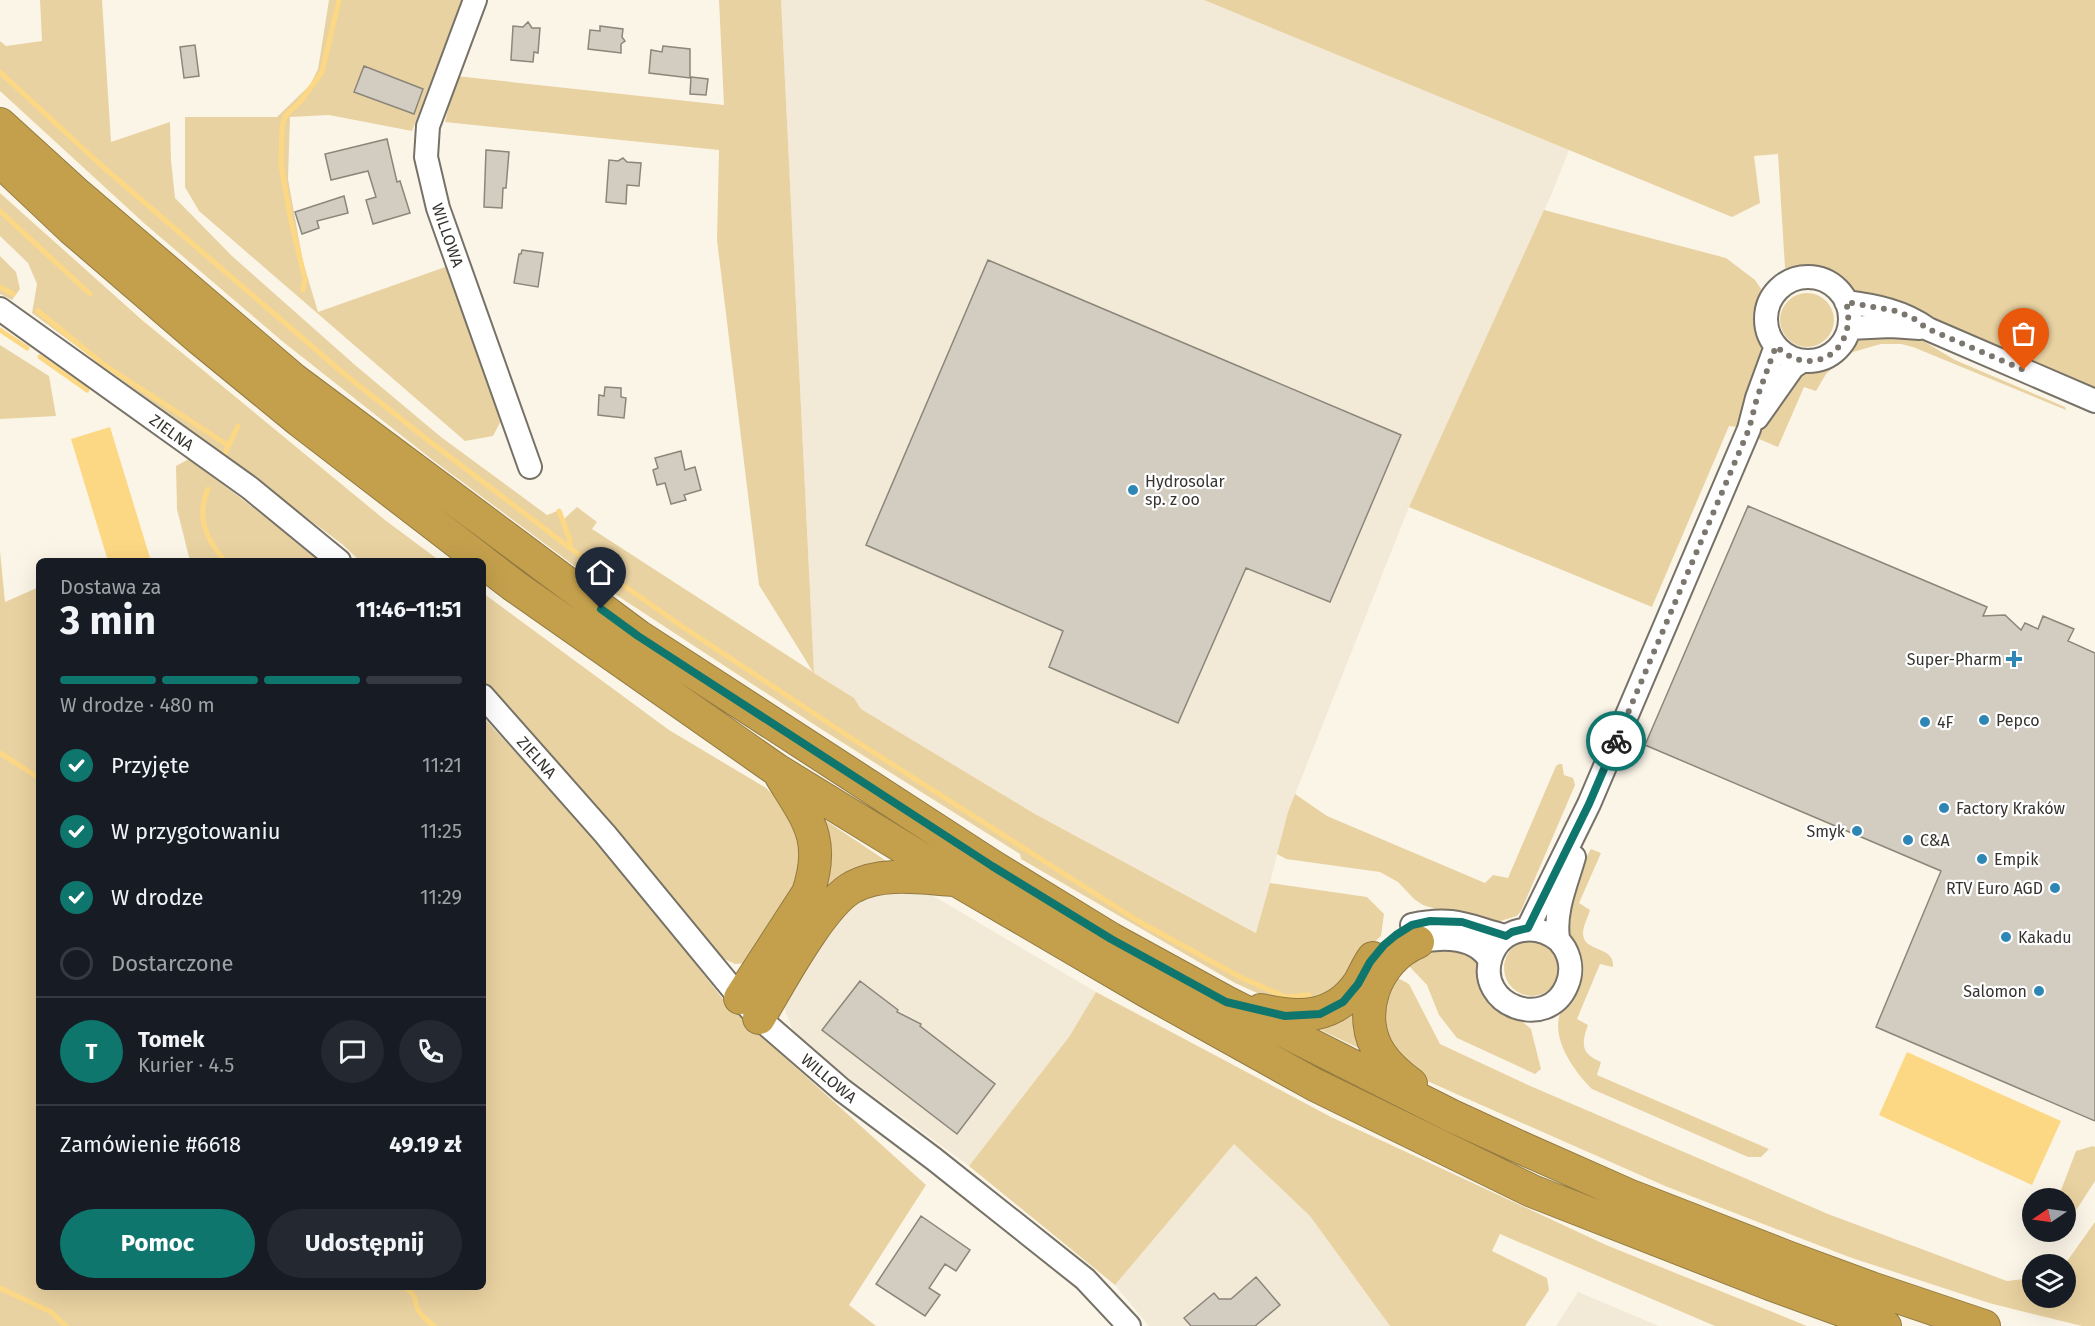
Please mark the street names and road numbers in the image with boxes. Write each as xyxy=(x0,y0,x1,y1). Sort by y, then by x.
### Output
street label: WILLOWA xyxy=(428,201,468,271)
street label: ZIELNA xyxy=(146,410,198,455)
street label: ZIELNA xyxy=(513,733,561,783)
street label: WILLOWA xyxy=(797,1050,861,1108)

